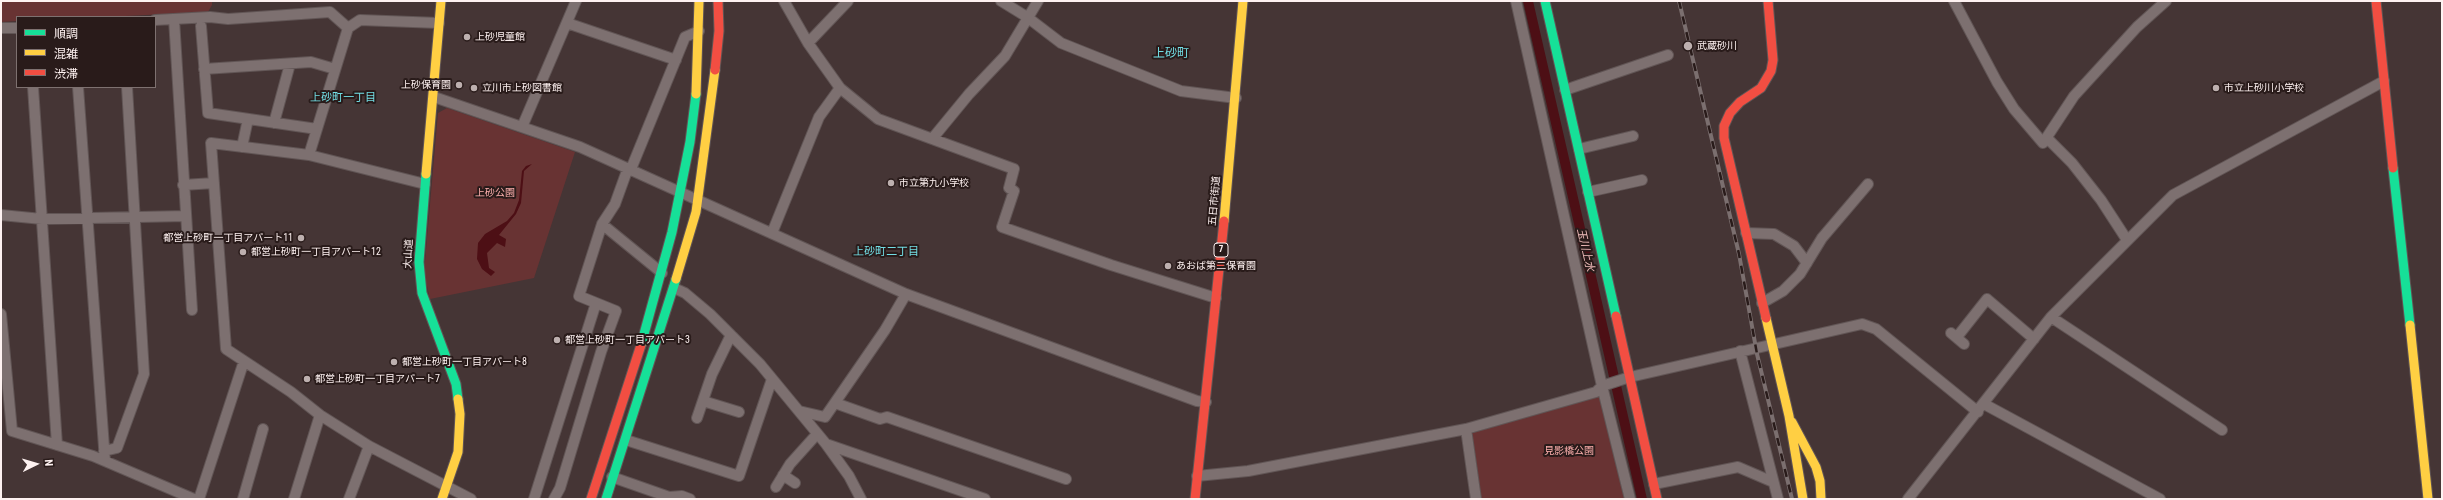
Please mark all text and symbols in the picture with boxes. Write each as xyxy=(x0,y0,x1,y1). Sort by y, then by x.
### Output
legend xyxy=(16,16,156,88)
text: 順調 xyxy=(54,27,78,41)
place label: 上砂児童館 xyxy=(475,31,525,43)
marker: 上砂児童館 xyxy=(462,32,472,42)
marker: 武蔵砂川 xyxy=(1682,40,1694,52)
place label: 武蔵砂川 xyxy=(1697,40,1737,52)
text: 混雑 xyxy=(54,47,78,61)
district label: 上砂町 xyxy=(1153,47,1189,61)
text: 渋滞 xyxy=(54,67,78,81)
place label: 上砂保育園 xyxy=(401,79,451,91)
marker: 上砂保育園 xyxy=(454,80,464,90)
place label: 立川市上砂図書館 xyxy=(482,82,562,94)
place label: 市立上砂川小学校 xyxy=(2224,82,2304,94)
marker: 立川市上砂図書館 xyxy=(469,83,479,93)
marker: 市立上砂川小学校 xyxy=(2211,83,2221,93)
district label: 上砂町一丁目 xyxy=(310,91,376,105)
street label: 五日市街道 xyxy=(1207,176,1223,226)
place label: 市立第九小学校 xyxy=(899,177,969,189)
marker: 市立第九小学校 xyxy=(886,178,896,188)
park label: 上砂公園 xyxy=(475,187,515,199)
water label: 玉川上水 xyxy=(1574,227,1596,273)
place label: 都営上砂町一丁目アパート11 xyxy=(163,232,293,244)
marker: 都営上砂町一丁目アパート11 xyxy=(296,233,306,243)
street label: 大山道 xyxy=(402,239,416,269)
road number: 7 xyxy=(1214,243,1228,257)
district label: 上砂町二丁目 xyxy=(853,245,919,259)
place label: 都営上砂町一丁目アパート12 xyxy=(251,246,381,258)
marker: 都営上砂町一丁目アパート12 xyxy=(238,247,248,257)
place label: あおば第二保育園 xyxy=(1176,260,1256,272)
marker: あおば第二保育園 xyxy=(1163,261,1173,271)
place label: 都営上砂町一丁目アパート3 xyxy=(565,334,690,346)
marker: 都営上砂町一丁目アパート3 xyxy=(552,335,562,345)
place label: 都営上砂町一丁目アパート8 xyxy=(402,356,527,368)
marker: 都営上砂町一丁目アパート8 xyxy=(389,357,399,367)
place label: 都営上砂町一丁目アパート7 xyxy=(315,373,440,385)
marker: 都営上砂町一丁目アパート7 xyxy=(302,374,312,384)
north arrow xyxy=(16,444,56,484)
park label: 見影橋公園 xyxy=(1544,445,1594,457)
text: N xyxy=(42,459,55,467)

